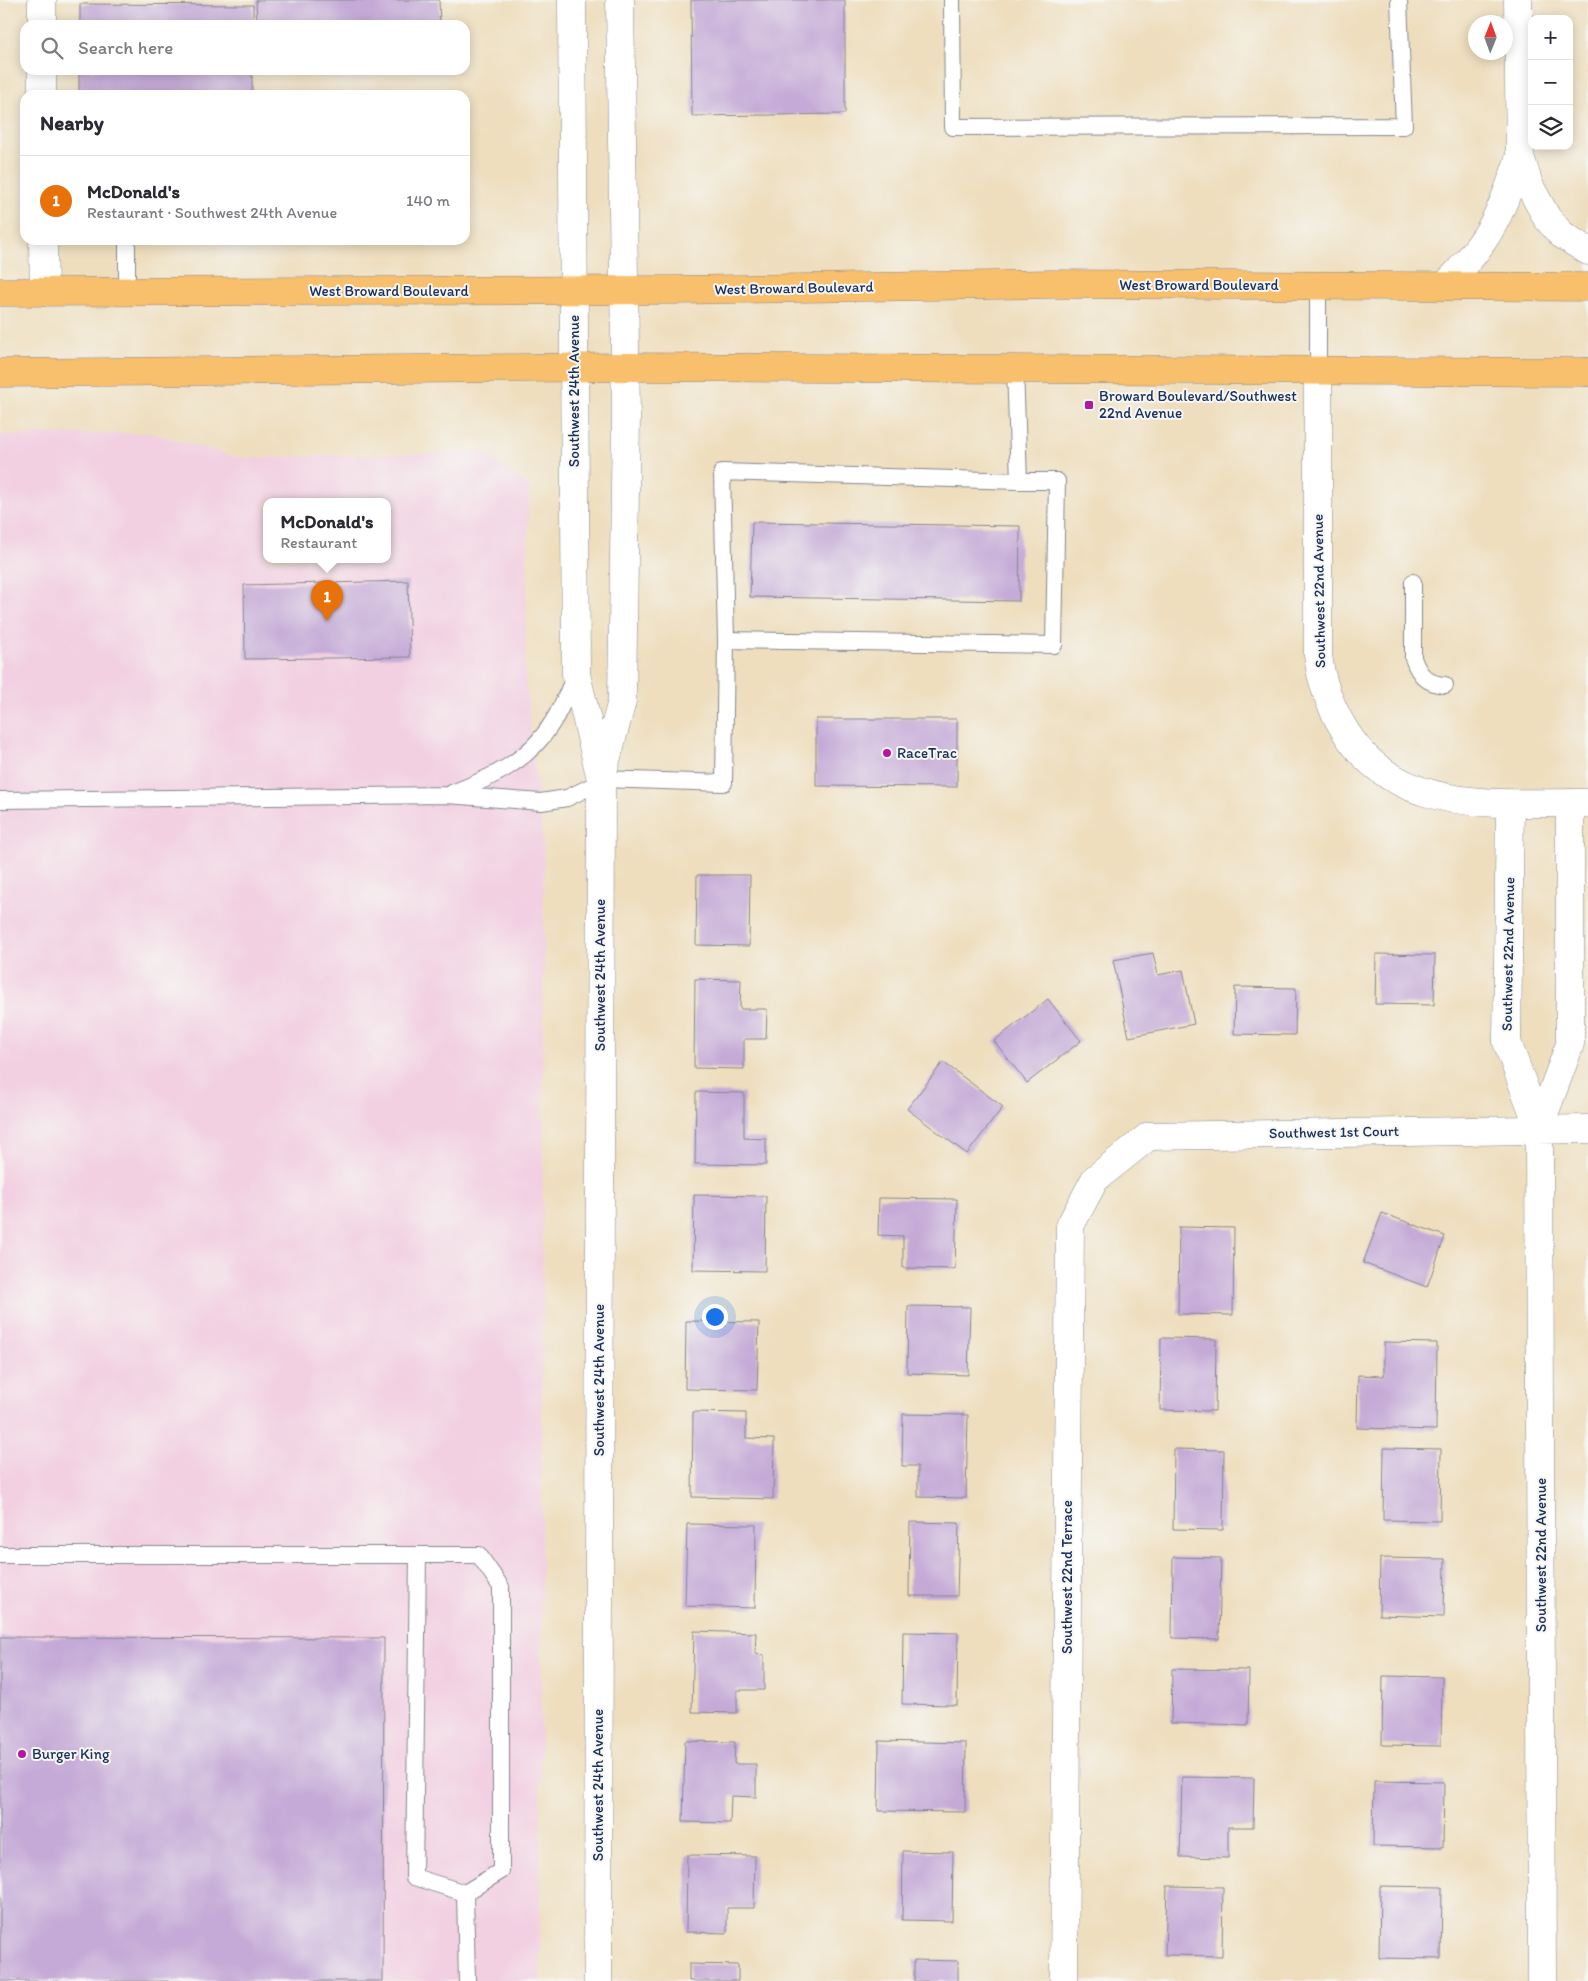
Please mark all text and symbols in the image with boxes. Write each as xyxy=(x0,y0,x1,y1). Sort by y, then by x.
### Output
north arrow xyxy=(1468,15,1513,60)
map controls xyxy=(1528,15,1573,150)
button: + xyxy=(1528,15,1573,60)
search box xyxy=(20,20,470,75)
icon: search xyxy=(38,34,66,62)
text: Search here xyxy=(78,36,173,59)
button: − xyxy=(1528,60,1573,105)
button: layers xyxy=(1528,105,1573,150)
text: Nearby xyxy=(40,110,104,135)
text: McDonald's xyxy=(87,180,180,203)
text: 1 xyxy=(52,191,60,210)
text: 140 m xyxy=(406,191,450,210)
text: Restaurant · Southwest 24th Avenue xyxy=(87,203,337,222)
street label: West Broward Boulevard xyxy=(1119,276,1279,294)
street label: West Broward Boulevard xyxy=(714,278,875,298)
street label: West Broward Boulevard xyxy=(309,282,469,300)
street label: Southwest 24th Avenue xyxy=(565,315,583,467)
place label: Broward Boulevard/Southwest 22nd Avenue xyxy=(1099,387,1297,422)
marker: Broward Boulevard/Southwest 22nd Avenue xyxy=(1083,399,1095,411)
popup xyxy=(263,498,391,563)
text: McDonald's xyxy=(281,510,373,533)
street label: Southwest 22nd Avenue xyxy=(1309,514,1329,668)
text: Restaurant xyxy=(281,533,357,552)
pin: 1 xyxy=(311,580,343,621)
place label: RaceTrac xyxy=(897,744,957,762)
marker: RaceTrac xyxy=(881,747,893,759)
street label: Southwest 22nd Avenue xyxy=(1498,877,1518,1031)
street label: Southwest 24th Avenue xyxy=(591,899,609,1051)
street label: Southwest 1st Court xyxy=(1269,1122,1400,1142)
street label: Southwest 24th Avenue xyxy=(590,1304,608,1456)
your location xyxy=(702,1304,728,1330)
street label: Southwest 22nd Avenue xyxy=(1532,1478,1550,1632)
street label: Southwest 22nd Terrace xyxy=(1058,1500,1076,1654)
street label: Southwest 24th Avenue xyxy=(589,1709,607,1861)
place label: Burger King xyxy=(32,1745,110,1763)
marker: Burger King xyxy=(16,1748,28,1760)

